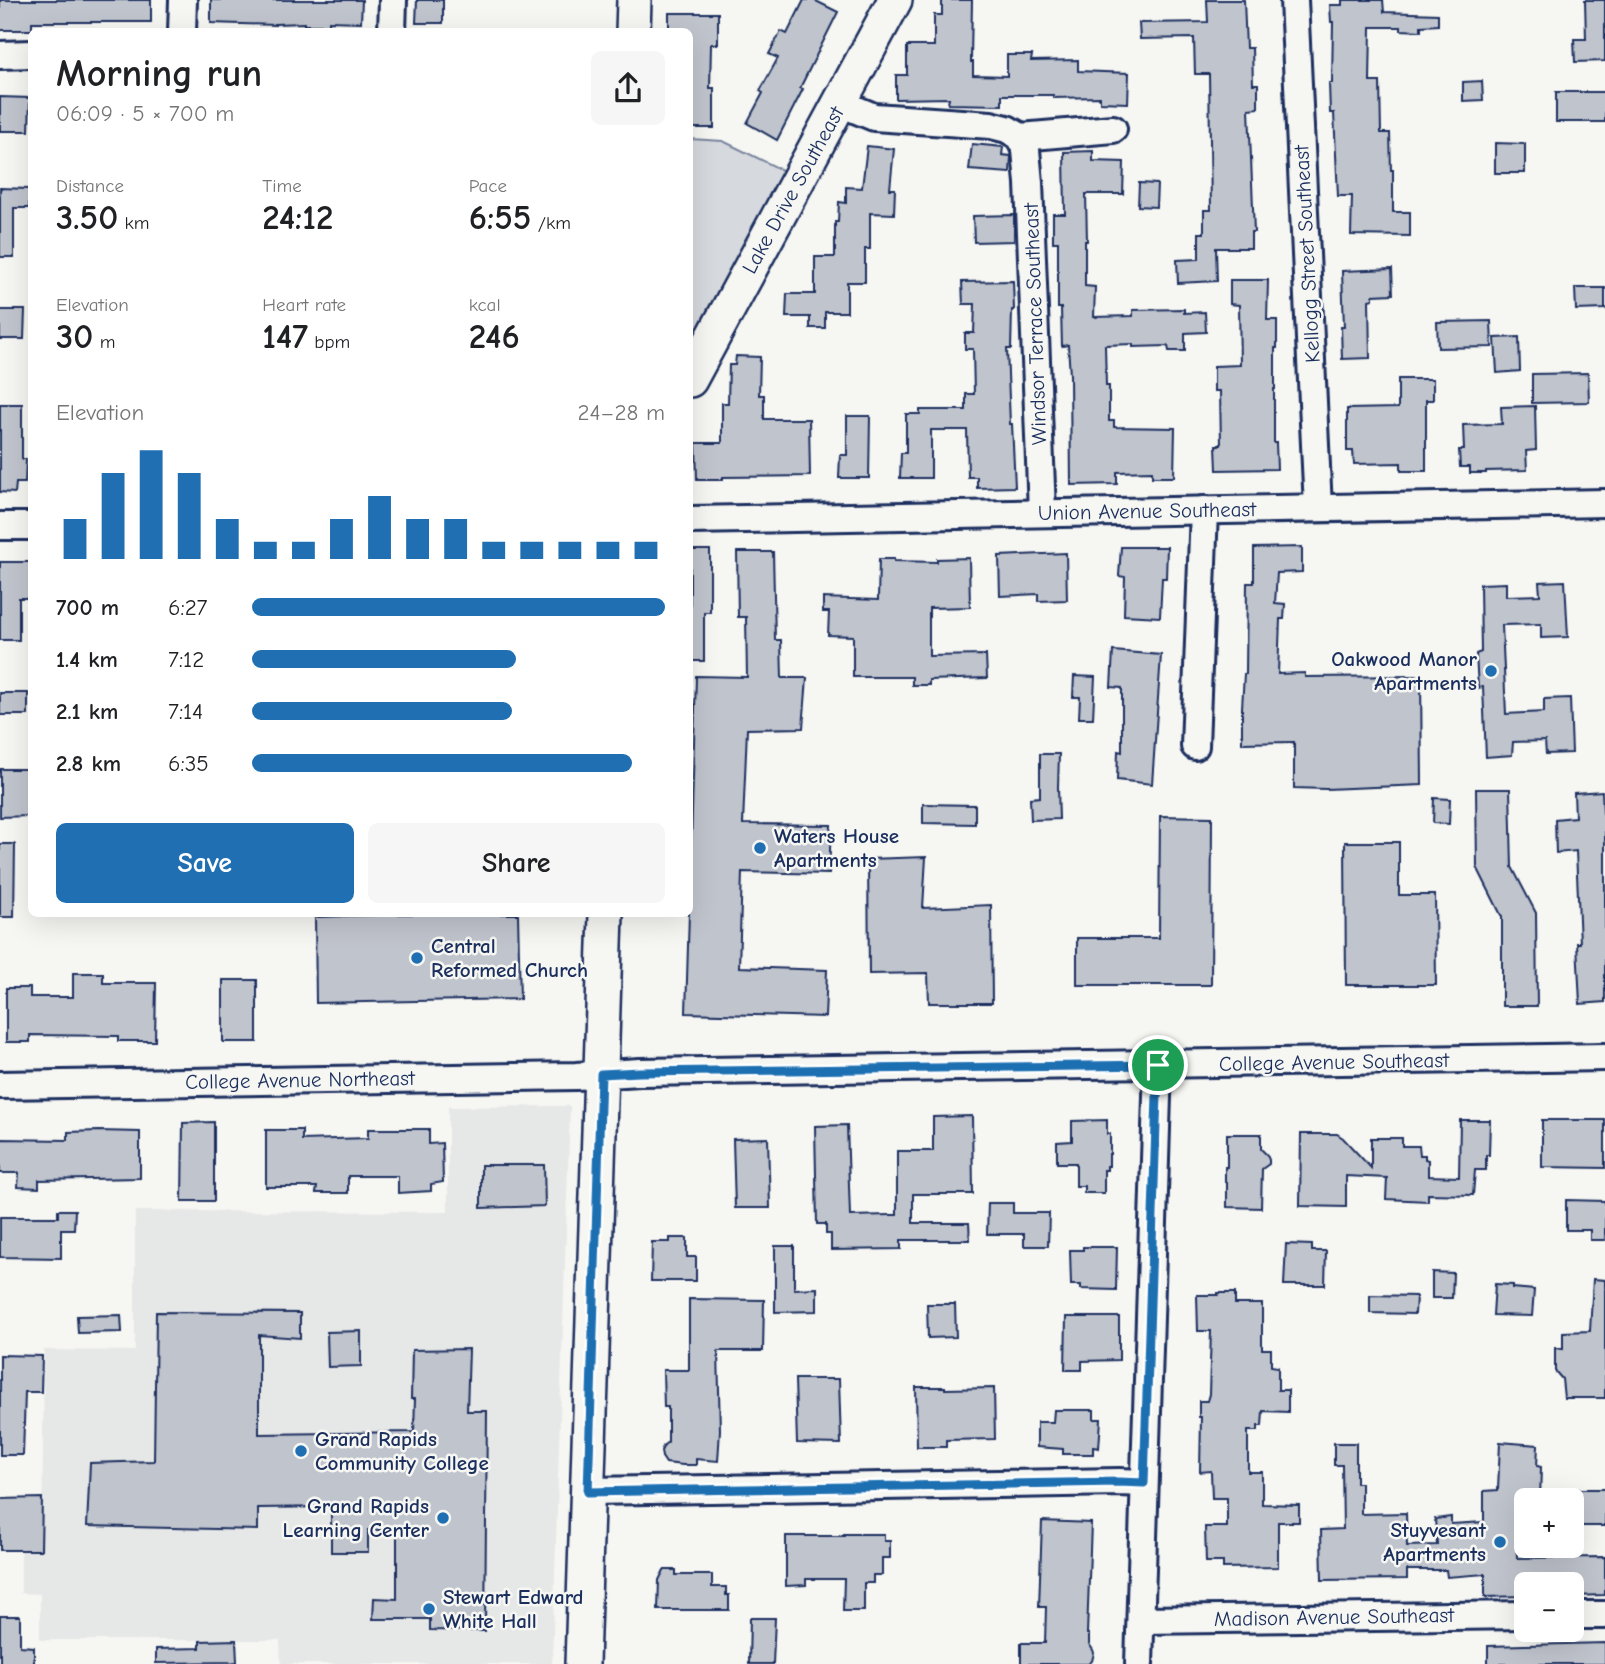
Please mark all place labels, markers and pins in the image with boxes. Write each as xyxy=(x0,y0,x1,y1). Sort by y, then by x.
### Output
place label: Oakwood Manor Apartments xyxy=(1331,647,1478,695)
marker: Oakwood Manor Apartments xyxy=(1483,663,1499,679)
place label: Waters House Apartments xyxy=(774,824,899,872)
marker: Waters House Apartments xyxy=(752,840,768,856)
place label: Central Reformed Church xyxy=(431,934,588,982)
marker: Central Reformed Church xyxy=(409,950,425,966)
pin xyxy=(1128,1035,1188,1095)
place label: Grand Rapids Community College xyxy=(315,1427,489,1475)
marker: Grand Rapids Community College xyxy=(293,1443,309,1459)
place label: Grand Rapids Learning Center xyxy=(282,1494,430,1542)
marker: Grand Rapids Learning Center xyxy=(435,1510,451,1526)
place label: Stuyvesant Apartments xyxy=(1383,1518,1487,1566)
marker: Stuyvesant Apartments xyxy=(1492,1534,1508,1550)
place label: Stewart Edward White Hall xyxy=(443,1585,584,1633)
marker: Stewart Edward White Hall xyxy=(421,1601,437,1617)

